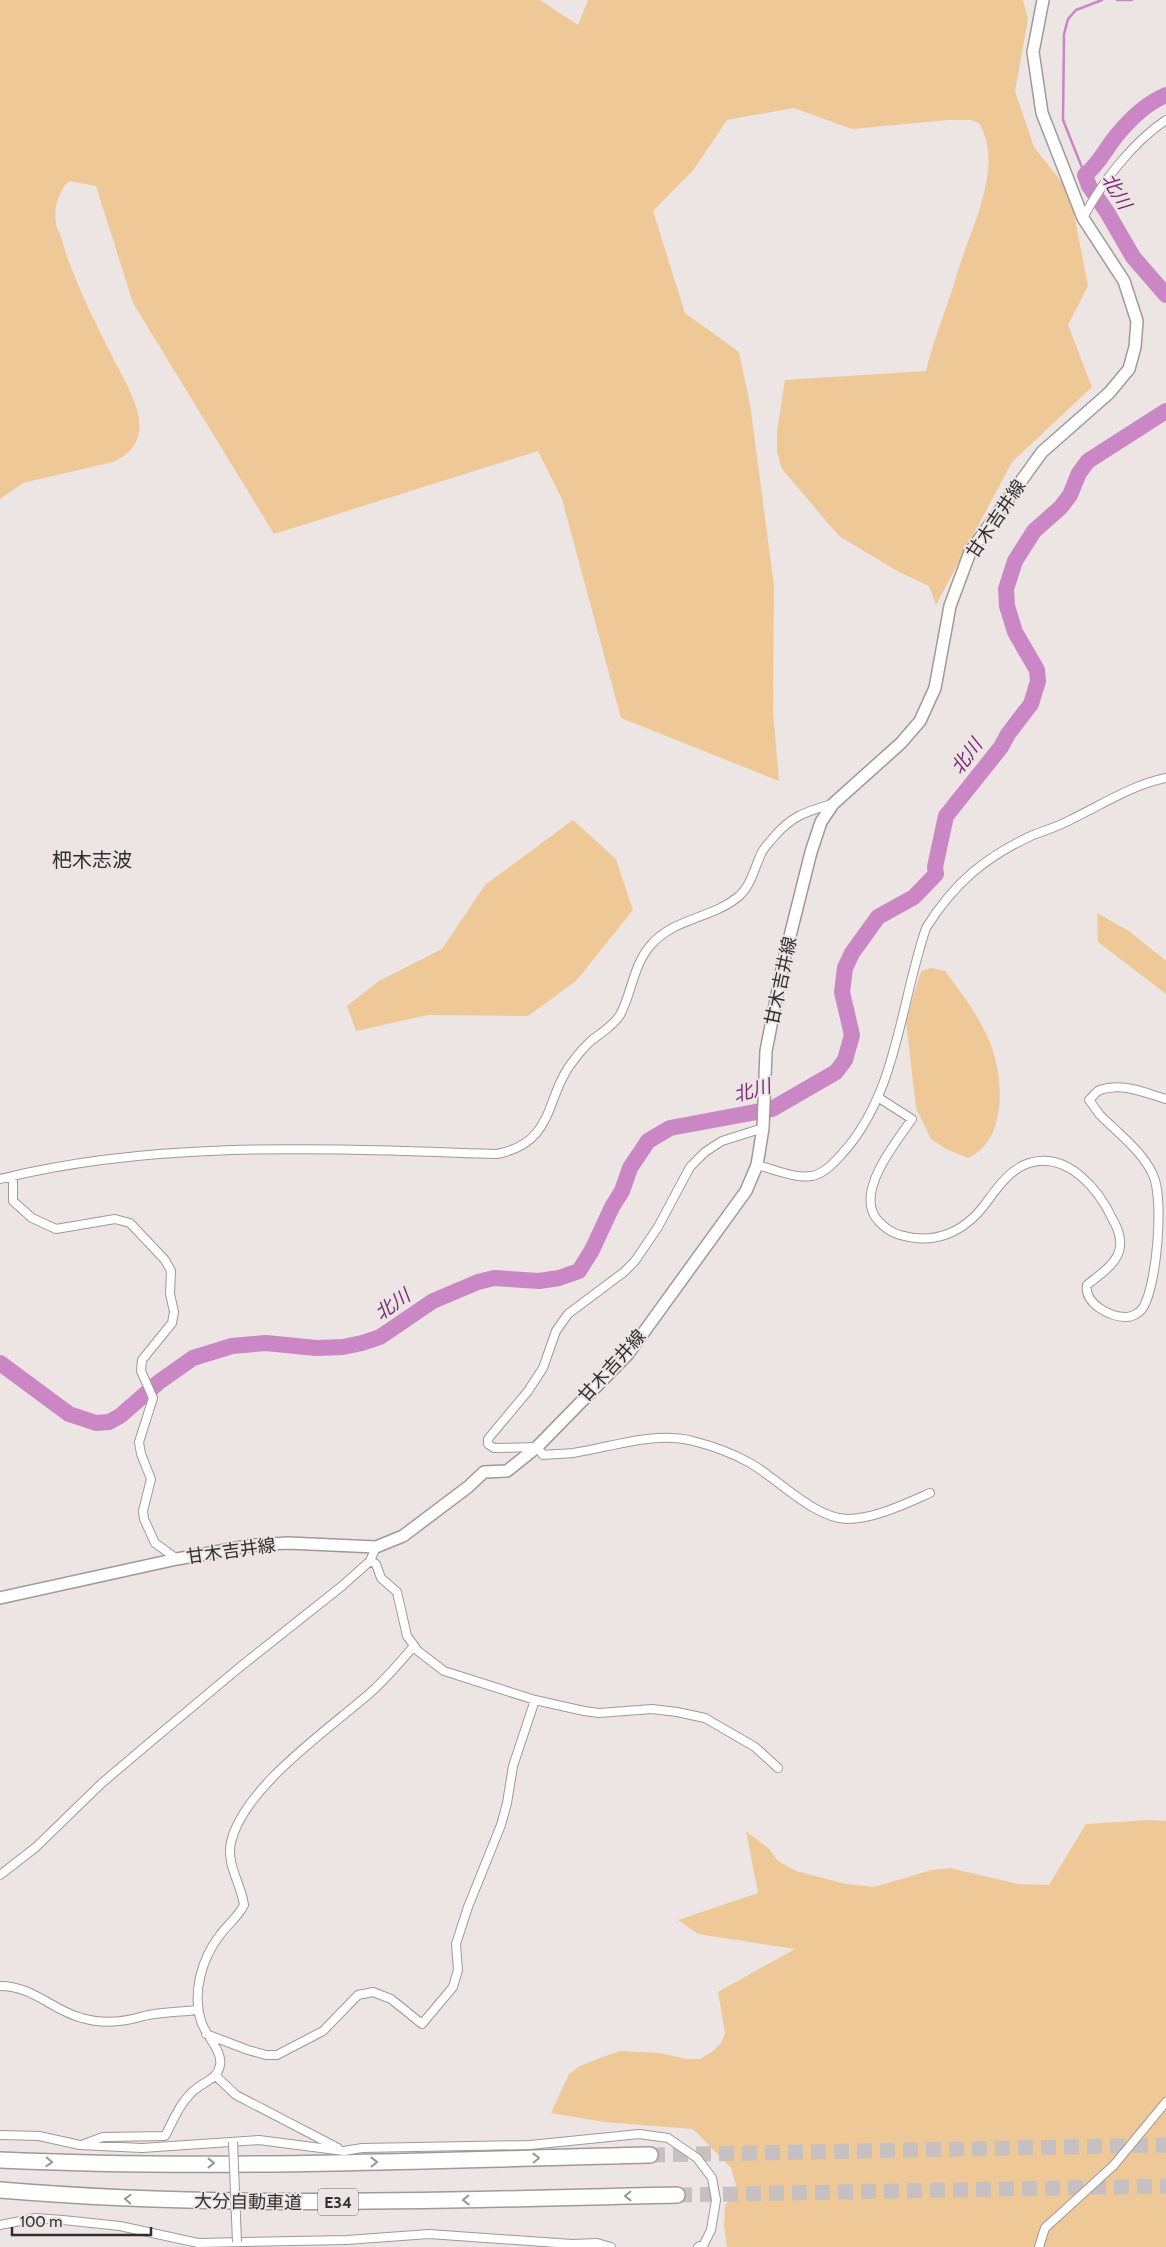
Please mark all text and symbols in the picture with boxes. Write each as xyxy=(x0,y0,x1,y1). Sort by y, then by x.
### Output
water label: 北川 xyxy=(1097,169,1137,215)
street label: 甘木吉井線 xyxy=(962,476,1030,562)
water label: 北川 xyxy=(946,733,988,778)
district label: 杷木志波 xyxy=(52,848,132,872)
street label: 甘木吉井線 xyxy=(761,935,801,1027)
water label: 北川 xyxy=(731,1074,775,1107)
water label: 北川 xyxy=(370,1283,416,1325)
street label: 甘木吉井線 xyxy=(574,1325,650,1407)
street label: 甘木吉井線 xyxy=(185,1534,277,1568)
one-way arrow xyxy=(532,2153,540,2163)
one-way arrow xyxy=(370,2156,378,2167)
one-way arrow xyxy=(45,2157,53,2167)
one-way arrow xyxy=(208,2158,215,2168)
road number: E34 xyxy=(318,2188,358,2216)
street label: 大分自動車道 xyxy=(194,2190,302,2214)
one-way arrow xyxy=(624,2191,632,2202)
one-way arrow xyxy=(124,2193,132,2204)
one-way arrow xyxy=(461,2195,469,2205)
scale bar xyxy=(12,2204,151,2236)
text: 100 m xyxy=(20,2213,62,2231)

